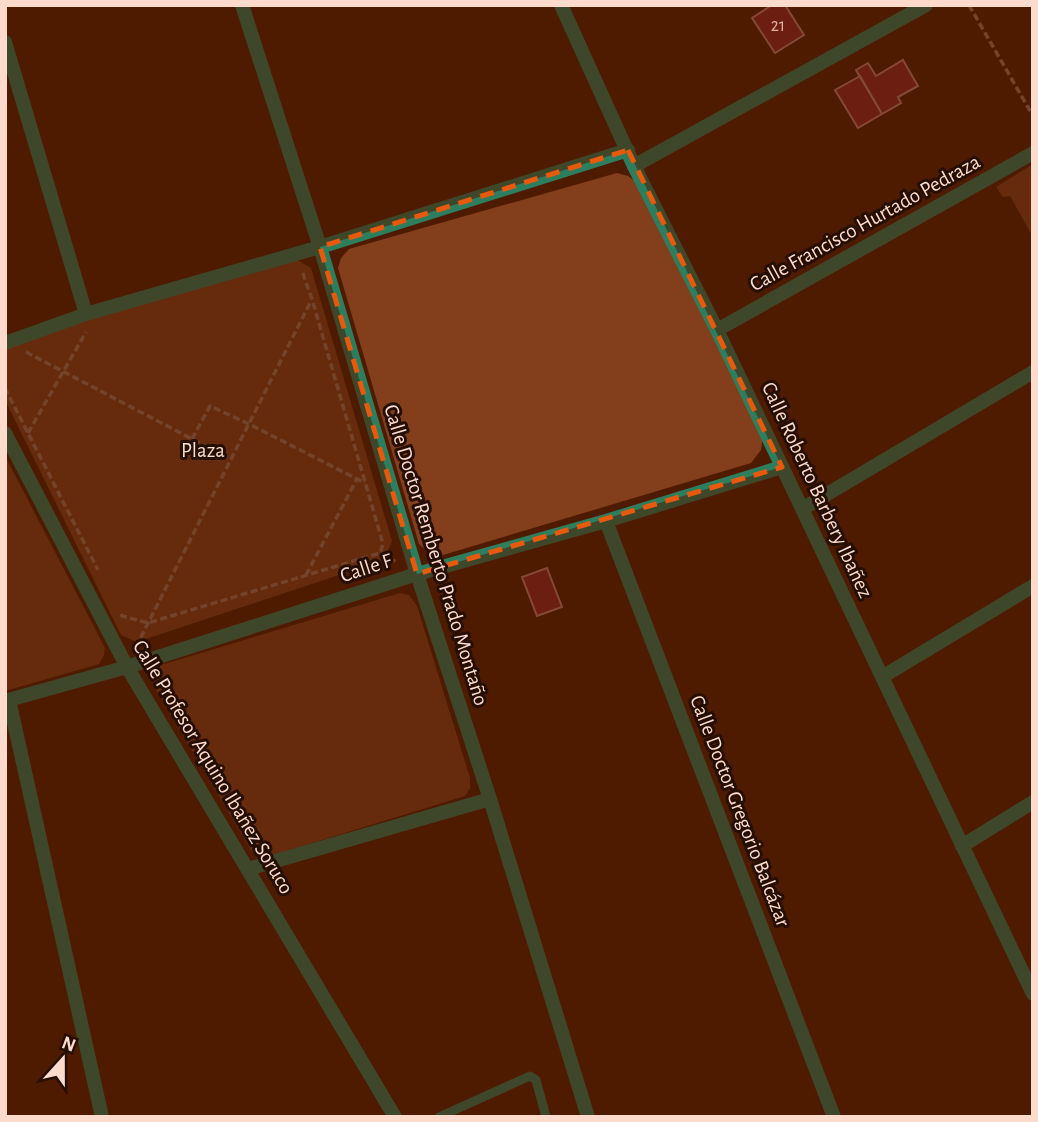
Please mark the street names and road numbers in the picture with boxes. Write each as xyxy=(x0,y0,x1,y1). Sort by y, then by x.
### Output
street label: Calle Francisco Hurtado Pedraza xyxy=(746,151,984,295)
street label: Calle Roberto Barbery Ibañez xyxy=(758,379,876,601)
street label: Calle Doctor Remberto Prado Montaño xyxy=(380,402,492,708)
street label: Calle F xyxy=(337,550,395,586)
street label: Calle Profesor Aquino Ibañez Soruco xyxy=(129,636,297,898)
street label: Calle Doctor Gregorio Balcázar xyxy=(686,692,794,930)

